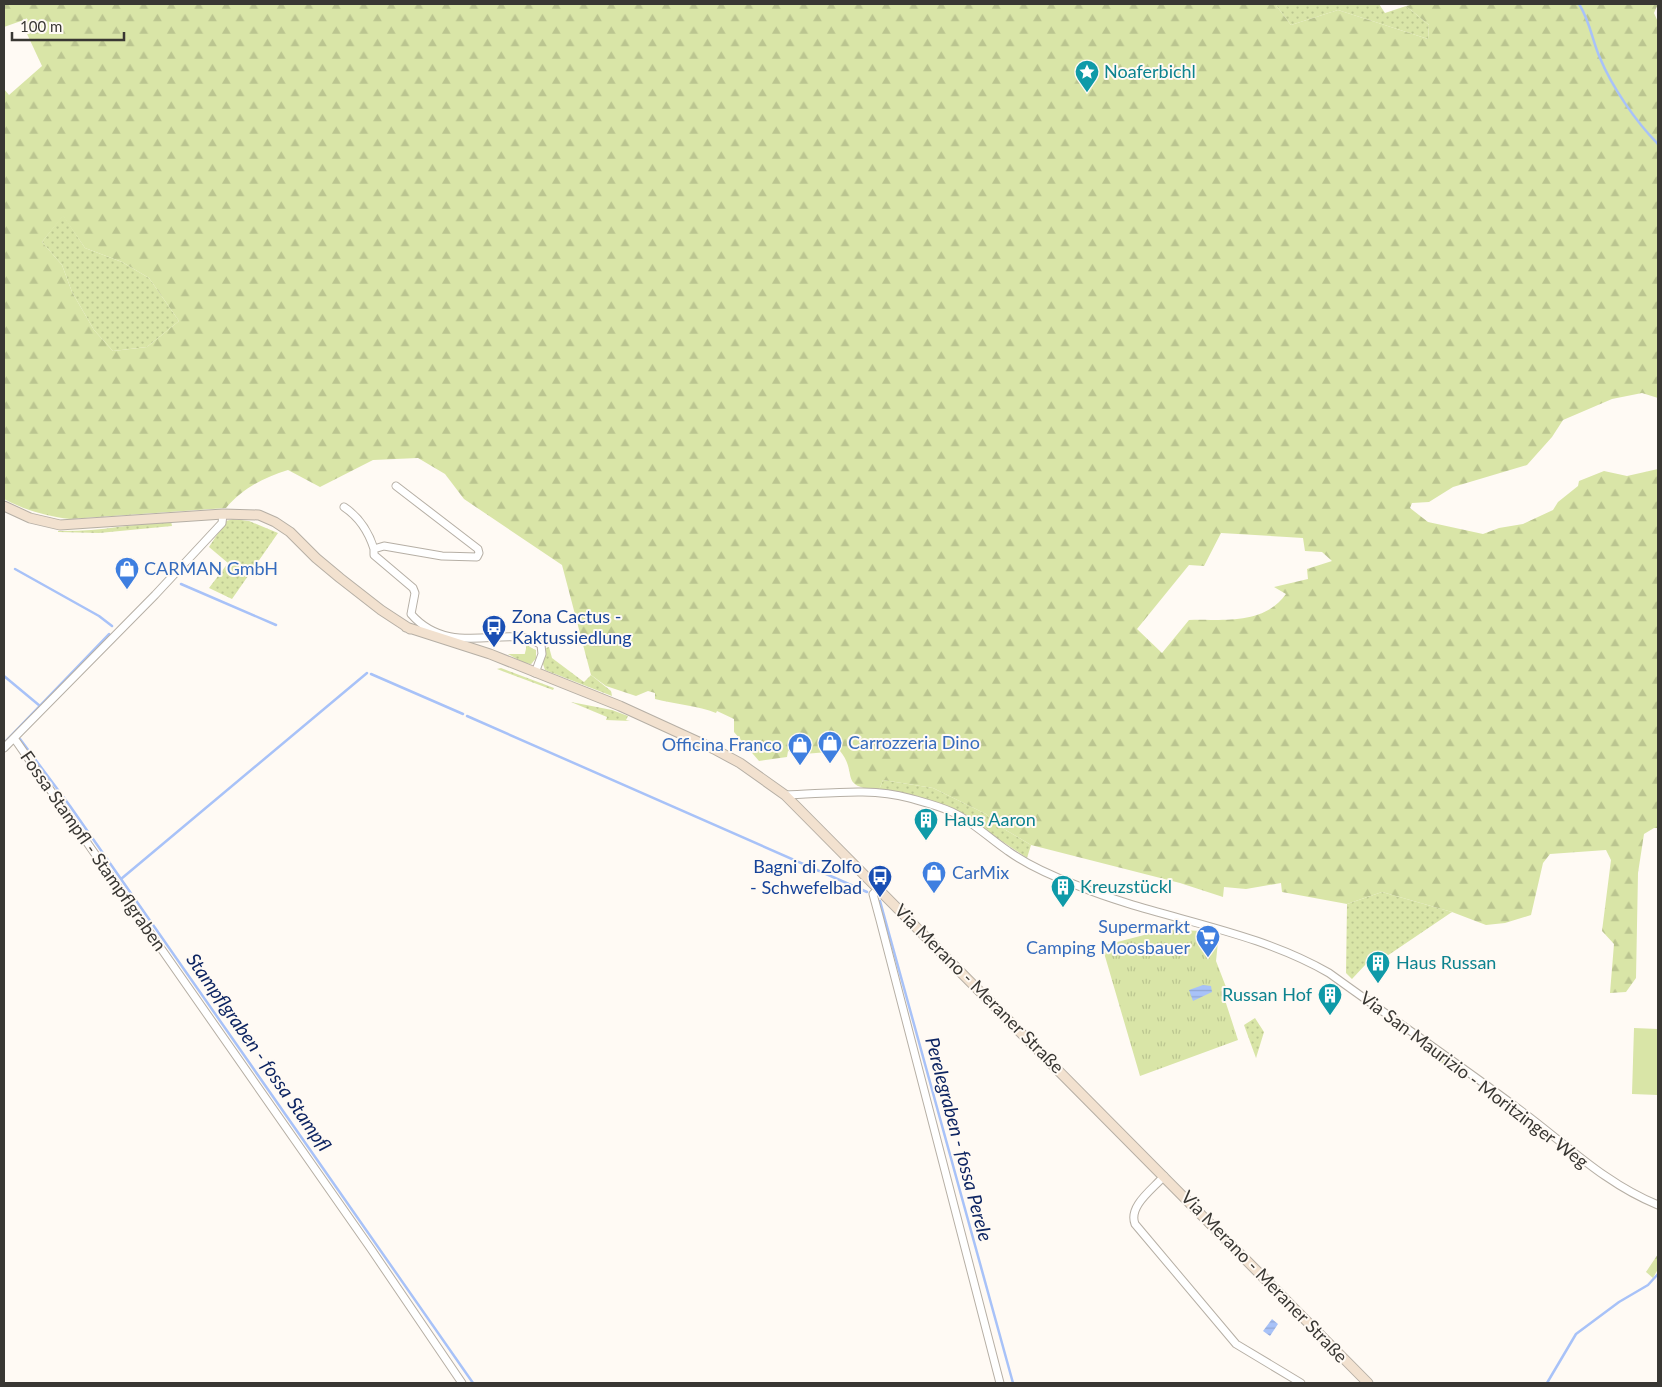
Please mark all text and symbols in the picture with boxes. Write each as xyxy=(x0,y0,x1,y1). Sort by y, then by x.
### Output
scale bar xyxy=(12,10,125,42)
text: 100 m xyxy=(20,17,62,35)
place icon: Noaferbichl xyxy=(1074,59,1100,93)
place label: Noaferbichl xyxy=(1104,60,1196,82)
shop icon: CARMAN GmbH xyxy=(114,556,140,590)
place label: CARMAN GmbH xyxy=(144,557,278,579)
place label: Zona Cactus - Kaktussiedlung xyxy=(512,605,632,648)
bus stop icon: Zona Cactus - Kaktussiedlung xyxy=(481,614,507,648)
shop icon: Carrozzeria Dino xyxy=(817,730,843,764)
place label: Carrozzeria Dino xyxy=(848,731,980,753)
shop icon: Officina Franco xyxy=(787,732,813,766)
place label: Officina Franco xyxy=(662,733,782,755)
street label: Fossa Stampfl - Stampflgraben xyxy=(16,746,171,955)
building icon: Haus Aaron xyxy=(913,807,939,841)
place label: Haus Aaron xyxy=(944,808,1036,830)
place label: Bagni di Zolfo - Schwefelbad xyxy=(750,855,862,898)
shop icon: CarMix xyxy=(921,860,947,894)
place label: CarMix xyxy=(952,861,1009,883)
bus stop icon: Bagni di Zolfo - Schwefelbad xyxy=(867,864,893,898)
building icon: Kreuzstückl xyxy=(1050,874,1076,908)
place label: Kreuzstückl xyxy=(1080,875,1172,897)
street label: Via Merano - Meraner Straße xyxy=(891,899,1069,1077)
place label: Supermarkt Camping Moosbauer xyxy=(1026,915,1191,958)
supermarket icon: Supermarkt Camping Moosbauer xyxy=(1195,924,1221,958)
water label: Stampflgraben - fossa Stampfl xyxy=(182,948,337,1156)
building icon: Haus Russan xyxy=(1365,950,1391,984)
place label: Haus Russan xyxy=(1396,951,1496,973)
building icon: Russan Hof xyxy=(1317,982,1343,1016)
place label: Russan Hof xyxy=(1222,983,1313,1005)
street label: Via San Maurizio - Moritzinger Weg xyxy=(1356,986,1593,1172)
water label: Perelegraben - fossa Perele xyxy=(921,1034,998,1244)
street label: Via Merano - Meraner Straße xyxy=(1177,1186,1353,1367)

